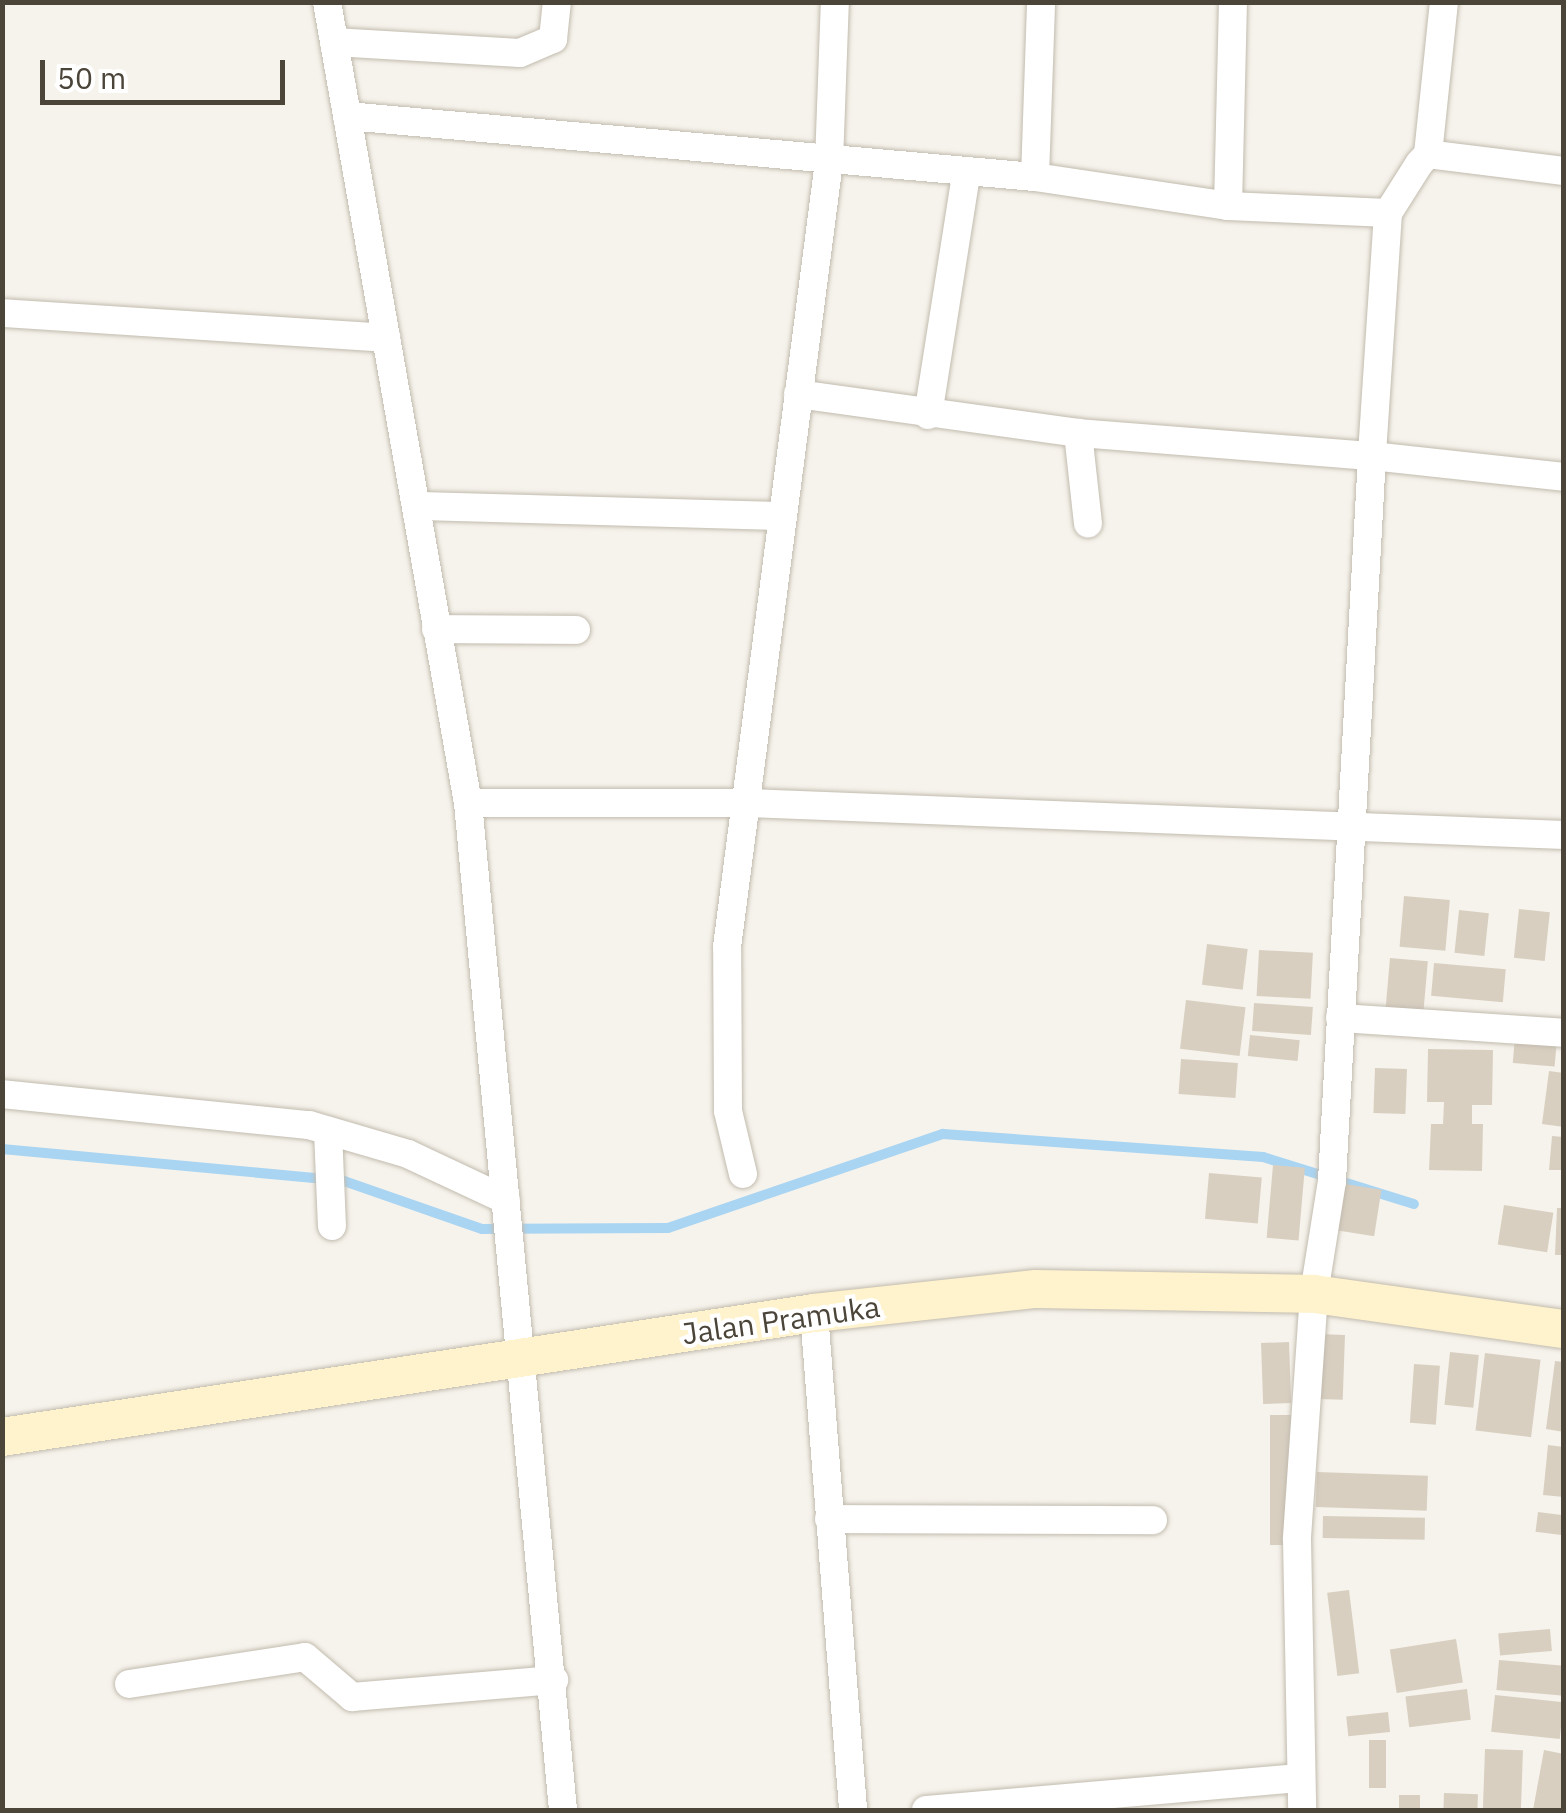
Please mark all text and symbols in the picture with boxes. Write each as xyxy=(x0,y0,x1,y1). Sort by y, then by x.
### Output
scale bar xyxy=(45,40,290,102)
text: 50 m xyxy=(57,58,126,97)
street label: Jalan Pramuka xyxy=(680,1288,882,1352)

